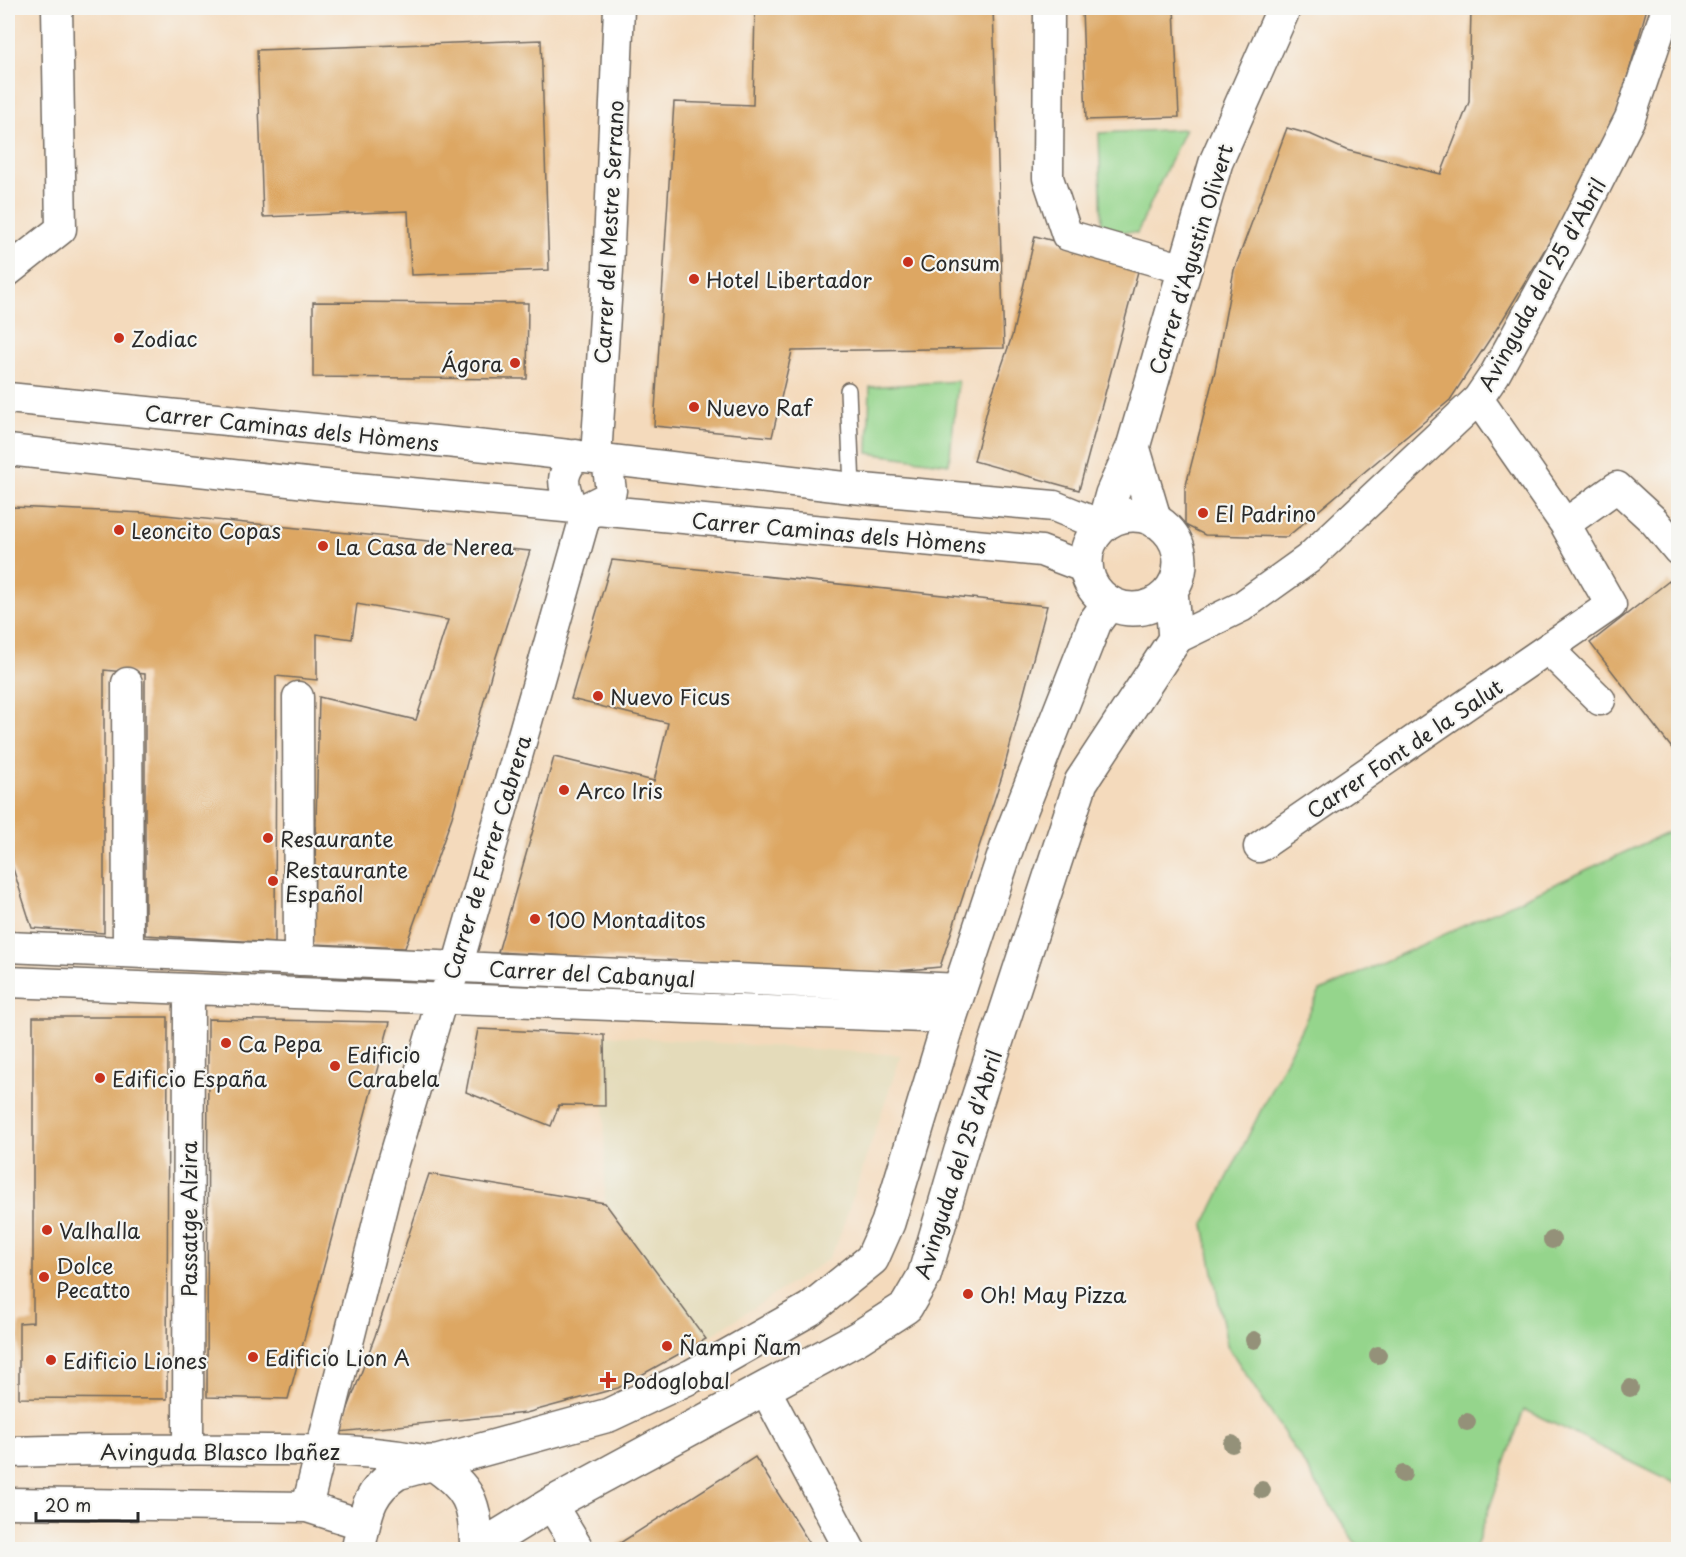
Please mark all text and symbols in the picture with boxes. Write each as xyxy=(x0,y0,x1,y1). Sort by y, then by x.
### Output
street label: Carrer del Mestre Serrano xyxy=(585,99,631,365)
street label: Carrer d'Agustin Olivert xyxy=(1140,140,1240,378)
street label: Avinguda del 25 d'Abril xyxy=(1469,172,1613,396)
place label: Consum xyxy=(920,246,1000,278)
marker: Consum xyxy=(901,255,915,269)
place label: Hotel Libertador xyxy=(706,263,872,295)
marker: Hotel Libertador xyxy=(687,272,701,286)
place label: Zodiac xyxy=(131,322,197,354)
marker: Zodiac xyxy=(112,331,126,345)
place label: Ágora xyxy=(441,347,503,379)
marker: Ágora xyxy=(508,356,522,370)
place label: Nuevo Raf xyxy=(706,391,813,423)
street label: Carrer Caminas dels Hòmens xyxy=(143,396,441,458)
marker: Nuevo Raf xyxy=(687,400,701,414)
place label: El Padrino xyxy=(1215,497,1316,529)
street label: Carrer Caminas dels Hòmens xyxy=(690,503,988,561)
marker: El Padrino xyxy=(1196,506,1210,520)
place label: Leoncito Copas xyxy=(131,514,281,546)
marker: Leoncito Copas xyxy=(112,523,126,537)
place label: La Casa de Nerea xyxy=(335,530,514,562)
marker: La Casa de Nerea xyxy=(316,539,330,553)
street label: Carrer Font de la Salut xyxy=(1299,670,1509,826)
place label: Nuevo Ficus xyxy=(610,680,730,712)
marker: Nuevo Ficus xyxy=(591,689,605,703)
street label: Carrer de Ferrer Cabrera xyxy=(434,731,538,983)
place label: Arco Iris xyxy=(576,774,663,806)
marker: Arco Iris xyxy=(557,783,571,797)
place label: Resaurante xyxy=(280,822,394,854)
marker: Resaurante xyxy=(261,831,275,845)
place label: Restaurante Español xyxy=(285,853,408,909)
marker: Restaurante Español xyxy=(266,874,280,888)
place label: 100 Montaditos xyxy=(547,903,706,935)
marker: 100 Montaditos xyxy=(528,912,542,926)
street label: Carrer del Cabanyal xyxy=(488,952,696,994)
place label: Ca Pepa xyxy=(238,1027,322,1059)
marker: Ca Pepa xyxy=(219,1036,233,1050)
place label: Edificio Carabela xyxy=(347,1038,439,1094)
street label: Avinguda del 25 d'Abril xyxy=(905,1045,1009,1283)
marker: Edificio Carabela xyxy=(328,1059,342,1073)
place label: Edificio España xyxy=(112,1062,268,1094)
marker: Edificio España xyxy=(93,1071,107,1085)
street label: Passatge Alzira xyxy=(172,1140,204,1297)
place label: Valhalla xyxy=(59,1214,140,1246)
marker: Valhalla xyxy=(40,1223,54,1237)
place label: Dolce Pecatto xyxy=(56,1249,130,1305)
marker: Dolce Pecatto xyxy=(37,1270,51,1284)
place label: Oh! May Pizza xyxy=(980,1278,1127,1310)
marker: Oh! May Pizza xyxy=(961,1287,975,1301)
place label: Ñampi Ñam xyxy=(679,1330,801,1362)
marker: Ñampi Ñam xyxy=(660,1339,674,1353)
place label: Edificio Lion A xyxy=(265,1341,410,1373)
place label: Edificio Liones xyxy=(63,1344,207,1376)
marker: Edificio Lion A xyxy=(246,1350,260,1364)
marker: Edificio Liones xyxy=(44,1353,58,1367)
place label: Podoglobal xyxy=(622,1364,730,1396)
marker: Podoglobal xyxy=(599,1371,617,1389)
street label: Avinguda Blasco Ibañez xyxy=(100,1435,340,1467)
scale bar xyxy=(36,1485,138,1523)
text: 20 m xyxy=(45,1491,91,1518)

